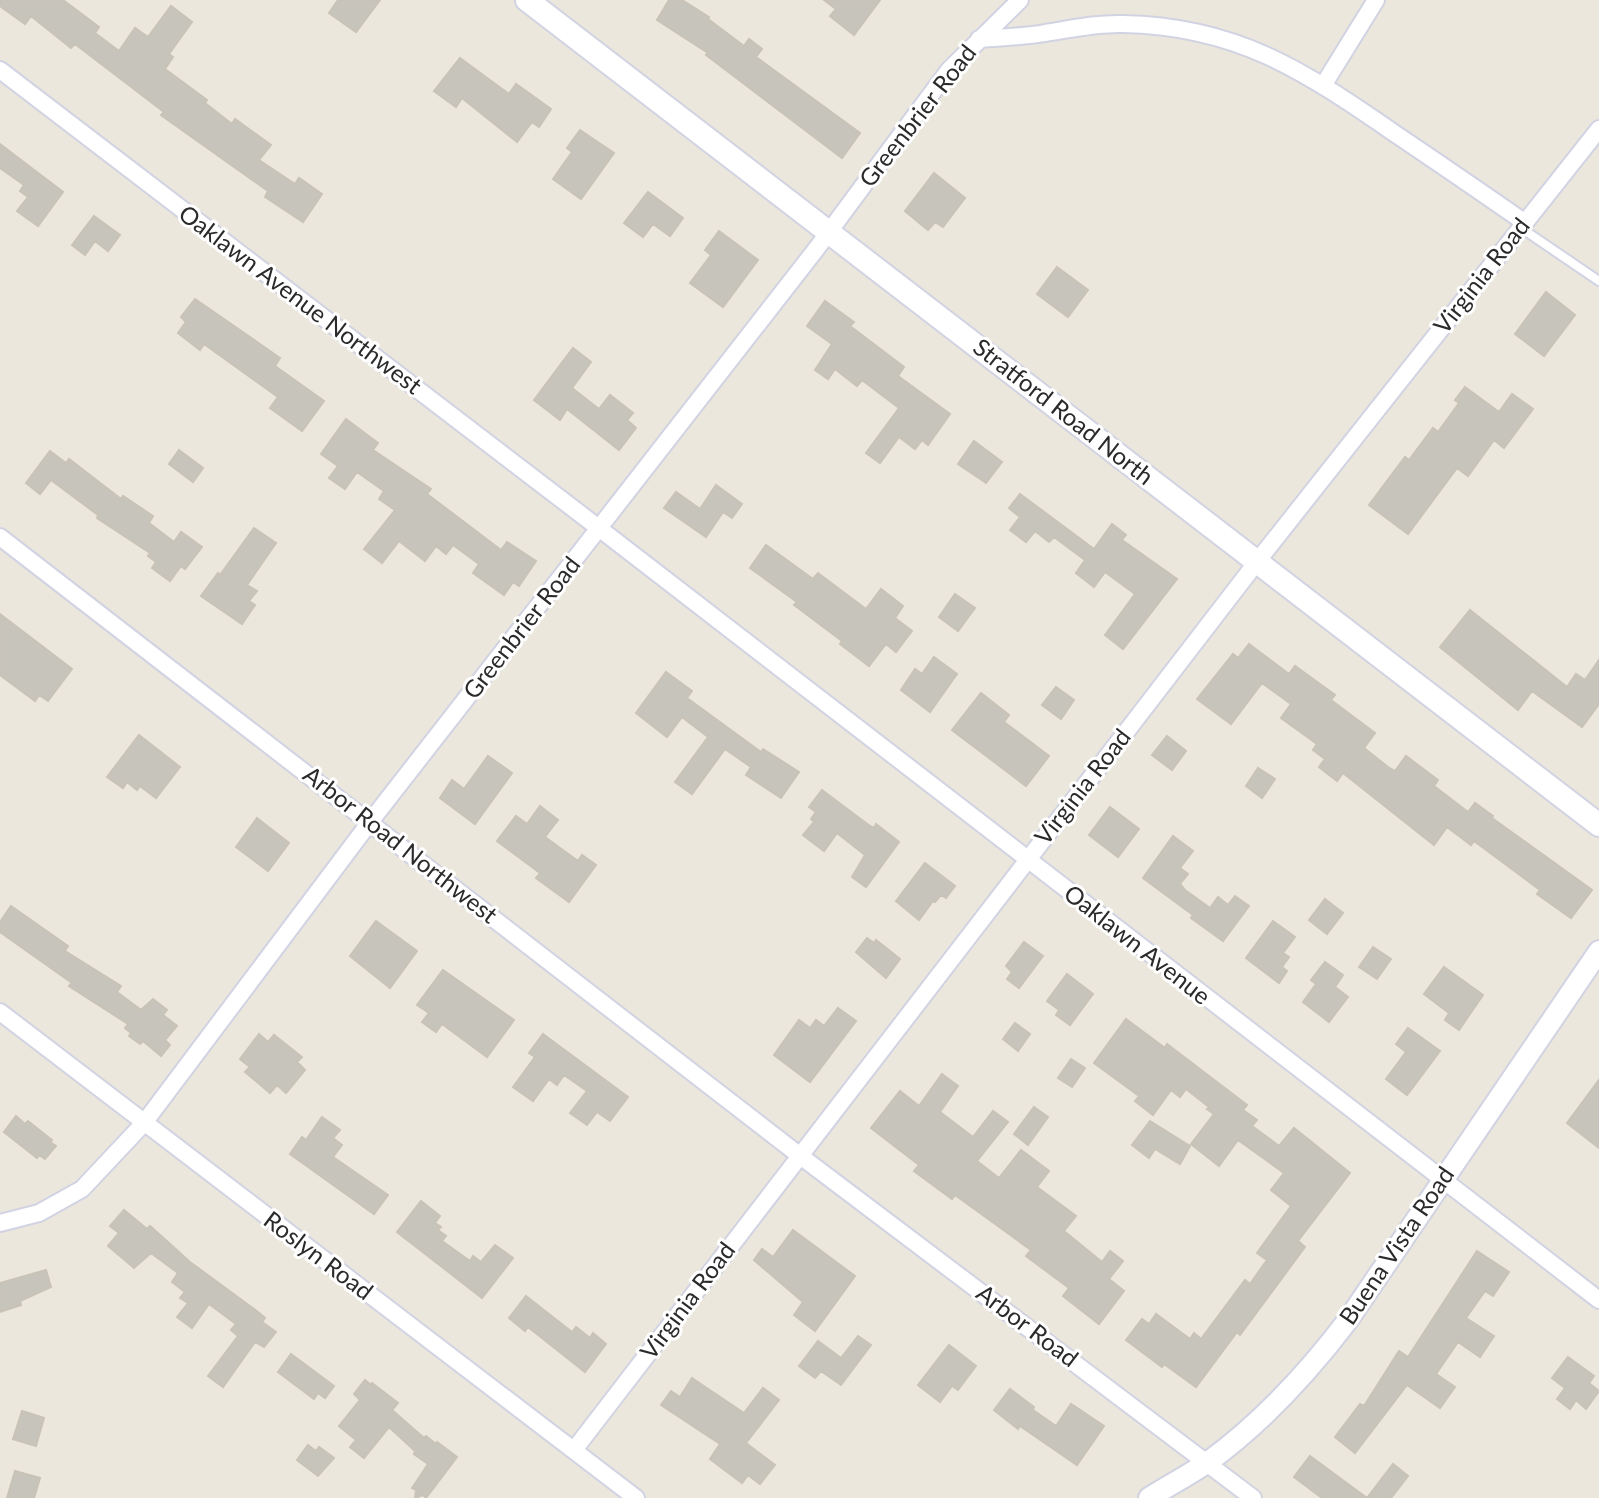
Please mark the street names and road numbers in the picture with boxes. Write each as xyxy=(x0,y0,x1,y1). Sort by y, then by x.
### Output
street label: Greenbrier Road xyxy=(852,38,981,192)
street label: Oaklawn Avenue Northwest xyxy=(174,198,428,400)
street label: Virginia Road xyxy=(1427,211,1535,339)
street label: Stratford Road North xyxy=(968,331,1160,490)
street label: Greenbrier Road xyxy=(456,550,585,704)
street label: Virginia Road xyxy=(1028,722,1136,850)
street label: Arbor Road Northwest xyxy=(298,759,504,929)
street label: Oaklawn Avenue xyxy=(1059,878,1217,1010)
street label: Buena Vista Road xyxy=(1332,1161,1459,1330)
street label: Roslyn Road xyxy=(259,1204,379,1305)
street label: Virginia Road xyxy=(633,1236,740,1364)
street label: Arbor Road xyxy=(971,1277,1084,1372)

